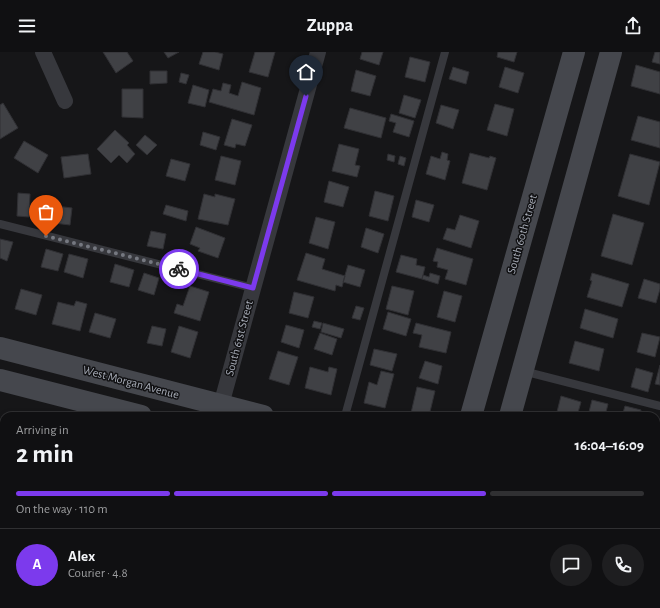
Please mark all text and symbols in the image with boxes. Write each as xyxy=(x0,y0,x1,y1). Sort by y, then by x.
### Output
icon: menu xyxy=(16,15,38,37)
icon: share xyxy=(622,15,644,37)
text: Zuppa xyxy=(307,17,353,35)
pin xyxy=(289,55,323,96)
icon: home xyxy=(295,61,317,83)
street label: South 60th Street xyxy=(505,193,539,275)
pin xyxy=(29,195,63,236)
icon: bag xyxy=(35,201,57,223)
courier xyxy=(159,249,199,289)
icon: bike xyxy=(168,258,190,280)
street label: South 61st Street xyxy=(223,299,255,377)
street label: West Morgan Avenue xyxy=(82,363,180,401)
text: Arriving in xyxy=(16,424,69,437)
text: 16:04–16:09 xyxy=(575,438,644,453)
text: 2 min xyxy=(16,441,74,467)
text: On the way · 110 m xyxy=(16,503,108,516)
button: chat xyxy=(550,544,592,586)
button: phone xyxy=(602,544,644,586)
text: Alex xyxy=(68,549,95,564)
text: A xyxy=(32,557,42,572)
text: Courier · 4.8 xyxy=(68,567,128,580)

